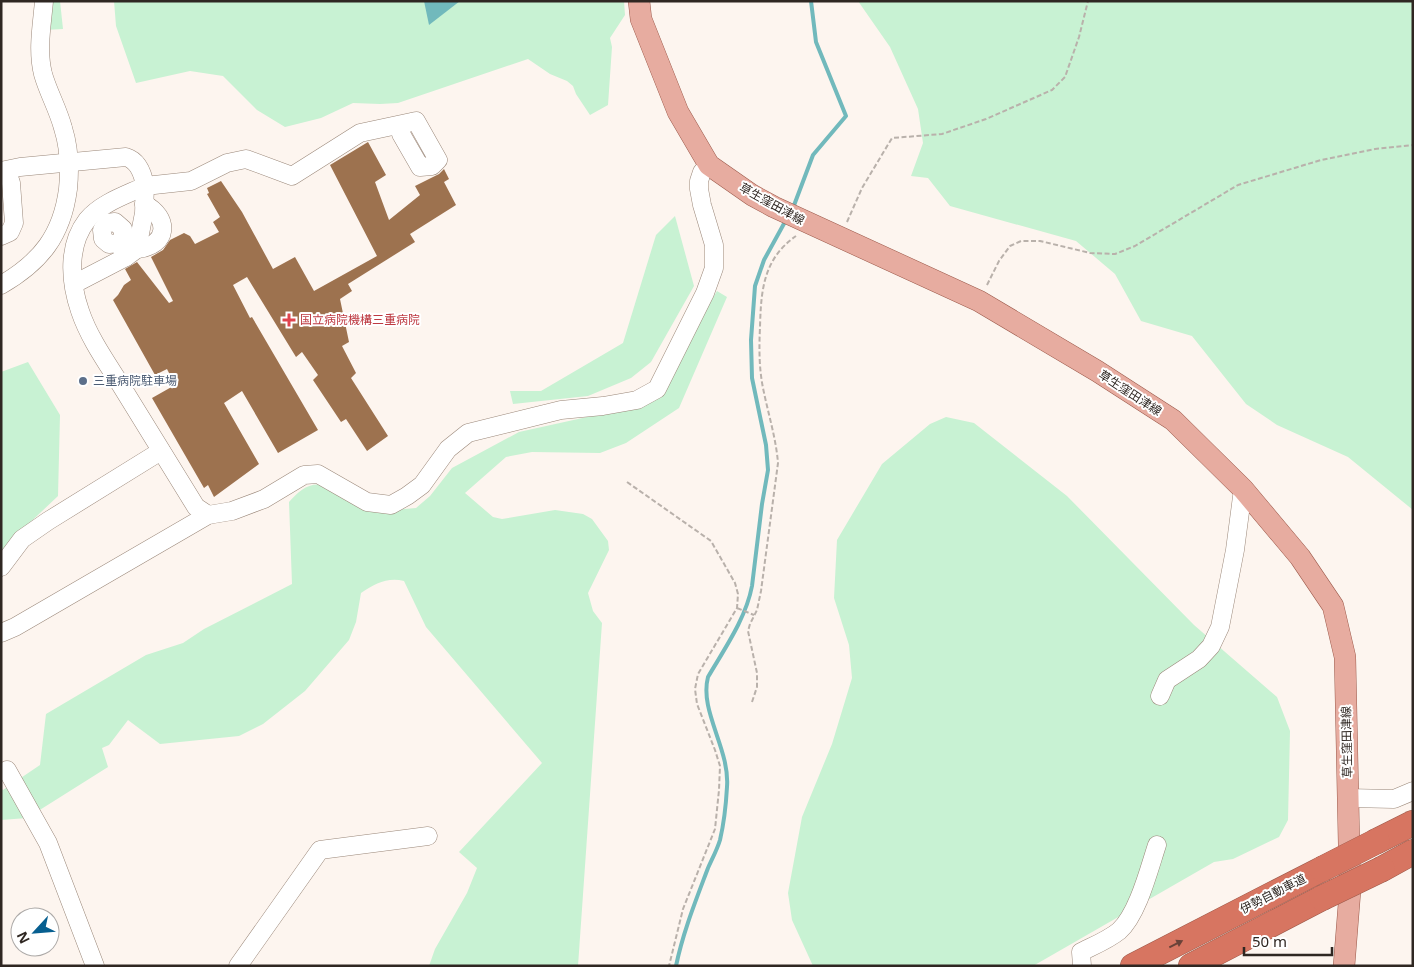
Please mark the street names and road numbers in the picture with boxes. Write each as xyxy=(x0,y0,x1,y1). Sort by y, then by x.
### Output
street label: 草生窪田津線 xyxy=(737,179,808,228)
street label: 草生窪田津線 xyxy=(1095,366,1165,419)
street label: 草生窪田津線 xyxy=(1337,706,1356,778)
street label: 伊勢自動車道 xyxy=(1237,870,1309,917)

